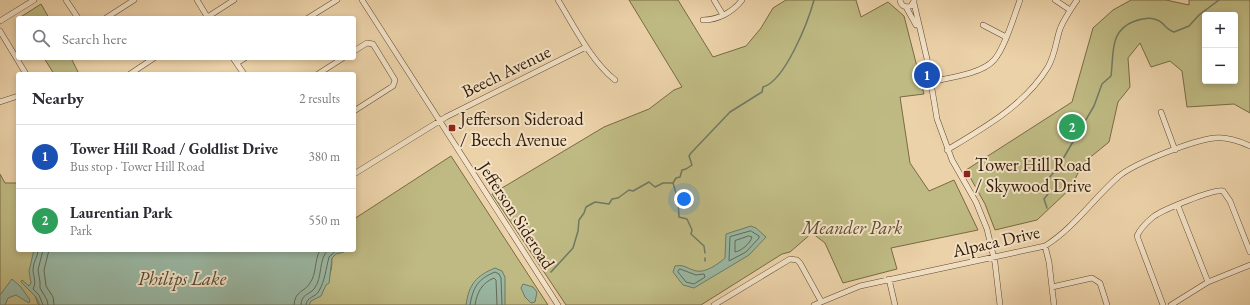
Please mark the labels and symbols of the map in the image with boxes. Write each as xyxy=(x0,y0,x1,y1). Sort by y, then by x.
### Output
street label: Beech Avenue xyxy=(458,40,554,102)
pin: 1 xyxy=(914,60,940,90)
place label: Jefferson Sideroad / Beech Avenue xyxy=(458,107,585,151)
pin: 2 xyxy=(1059,112,1085,142)
marker: Jefferson Sideroad / Beech Avenue xyxy=(447,123,457,133)
place label: Tower Hill Road / Skywood Drive xyxy=(975,153,1092,197)
street label: Jefferson Sideroad xyxy=(473,155,561,274)
marker: Tower Hill Road / Skywood Drive xyxy=(962,169,972,179)
your location xyxy=(674,189,694,209)
park label: Meander Park xyxy=(801,216,902,239)
street label: Alpaca Drive xyxy=(949,220,1042,262)
water label: Philips Lake xyxy=(138,266,227,291)

